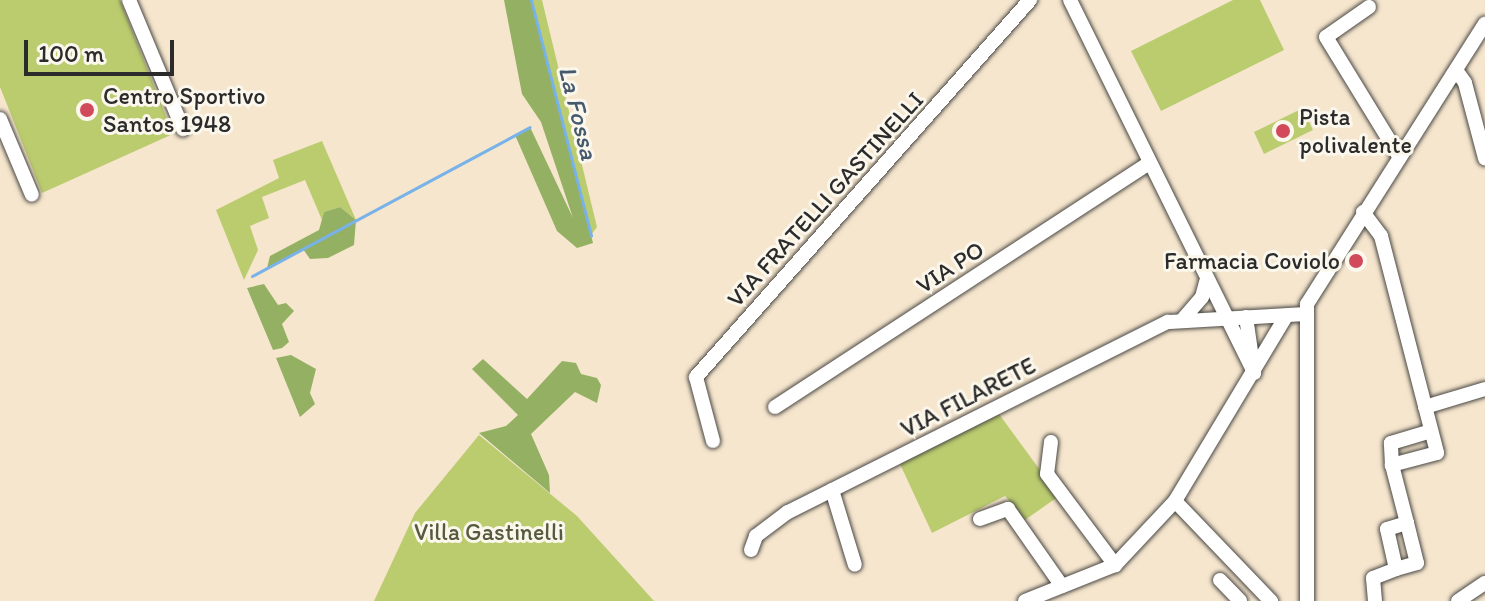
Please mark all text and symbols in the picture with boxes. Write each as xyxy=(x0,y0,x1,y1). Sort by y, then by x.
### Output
scale bar xyxy=(28,24,178,74)
text: 100 m xyxy=(38,39,104,68)
water label: La Fossa xyxy=(551,63,605,163)
place label: Centro Sportivo Santos 1948 xyxy=(103,82,266,138)
street label: VIA FRATELLI GASTINELLI xyxy=(721,85,929,313)
marker: Centro Sportivo Santos 1948 xyxy=(78,101,96,119)
place label: Pista polivalente xyxy=(1299,103,1412,159)
marker: Pista polivalente xyxy=(1274,122,1292,140)
street label: VIA PO xyxy=(911,235,989,299)
place label: Farmacia Coviolo xyxy=(1164,247,1340,275)
marker: Farmacia Coviolo xyxy=(1347,252,1365,270)
street label: VIA FILARETE xyxy=(896,351,1040,443)
park label: Villa Gastinelli xyxy=(414,518,564,546)

